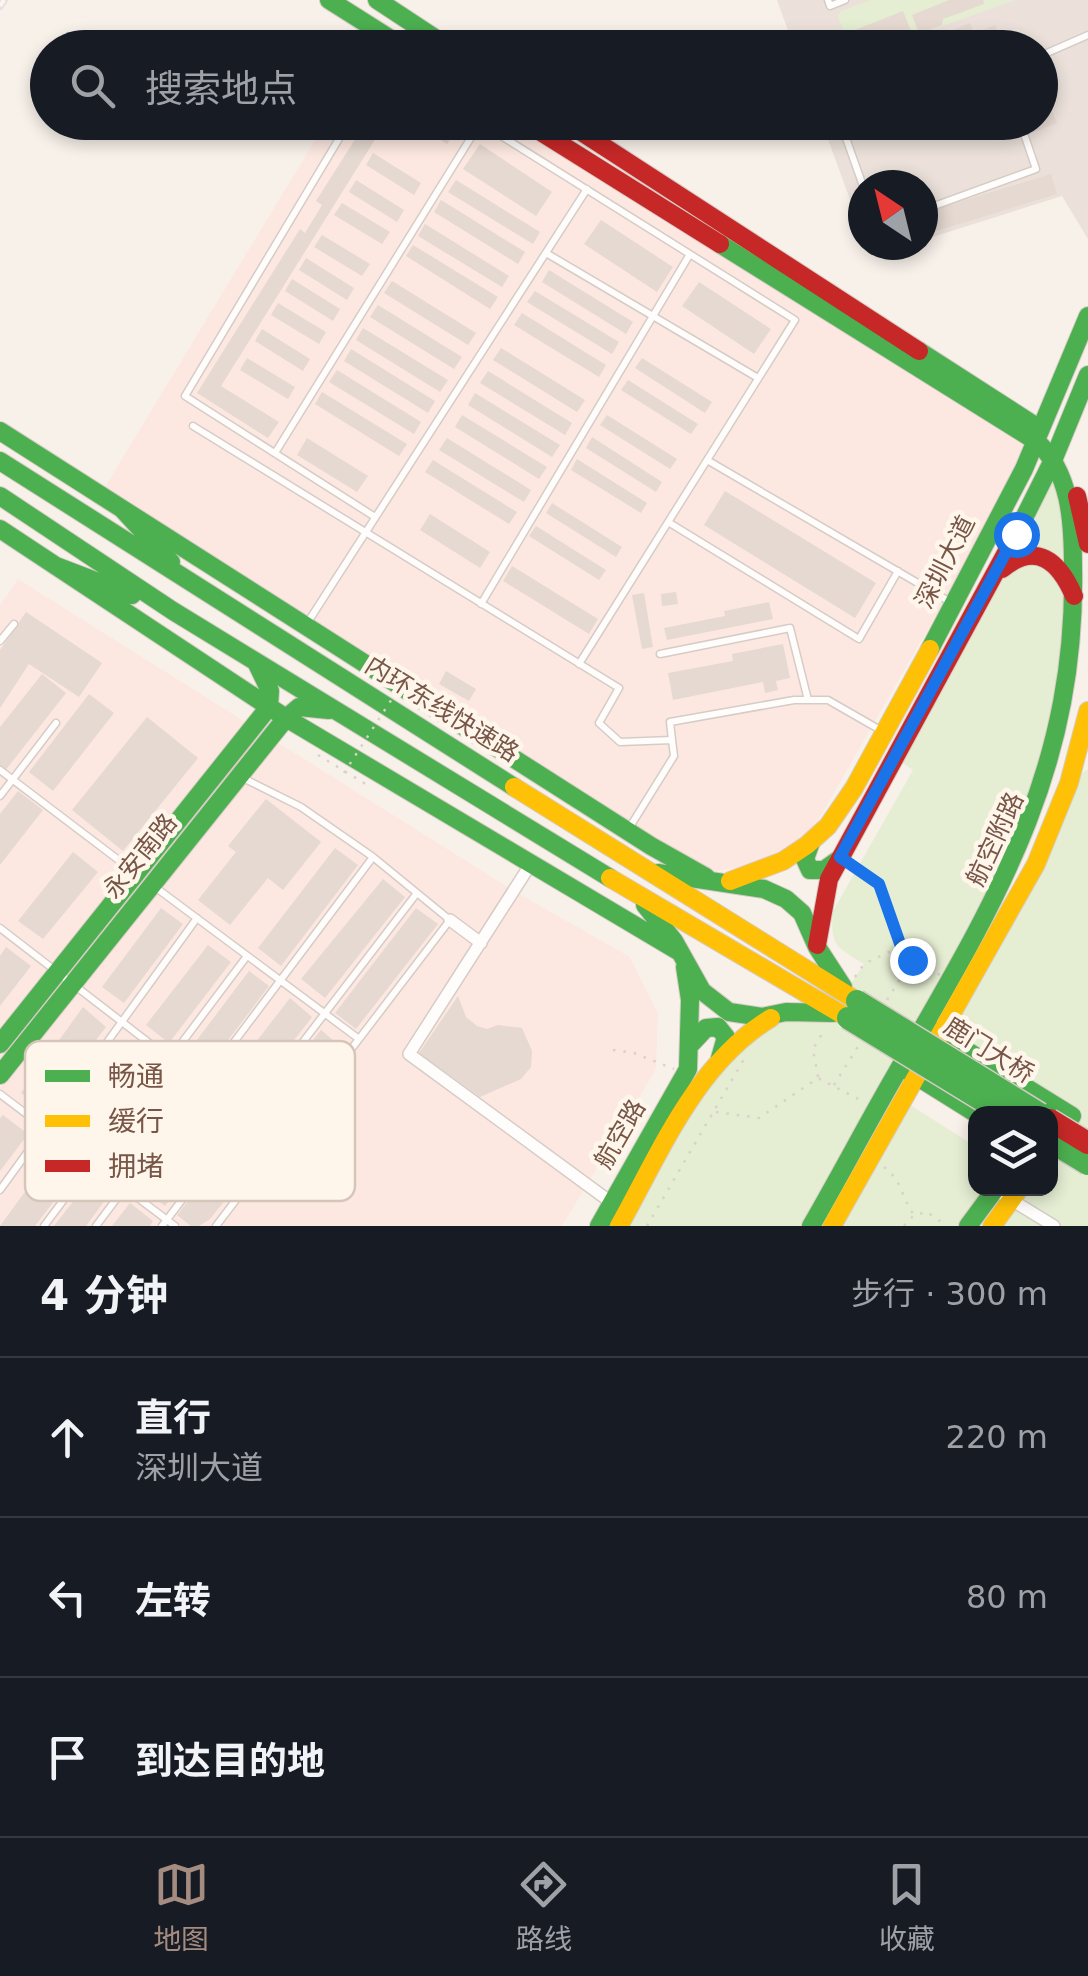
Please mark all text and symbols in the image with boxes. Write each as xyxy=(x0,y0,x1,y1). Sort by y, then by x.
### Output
search box xyxy=(30,30,1058,140)
icon: search xyxy=(65,58,120,113)
text: 搜索地点 xyxy=(145,67,297,111)
north arrow xyxy=(848,170,938,260)
street label: 深圳大道 xyxy=(909,511,981,613)
route start xyxy=(994,512,1040,558)
street label: 内环东线快速路 xyxy=(360,650,524,768)
street label: 航空附路 xyxy=(961,788,1029,890)
street label: 永安南路 xyxy=(97,808,183,904)
route end xyxy=(890,938,936,984)
street label: 鹿门大桥 xyxy=(939,1011,1039,1089)
legend xyxy=(25,1041,355,1201)
text: 畅通 xyxy=(108,1060,164,1093)
street label: 航空路 xyxy=(589,1094,651,1174)
text: 缓行 xyxy=(108,1105,164,1138)
map controls xyxy=(968,1106,1058,1196)
button: layers xyxy=(968,1106,1058,1196)
text: 拥堵 xyxy=(108,1150,164,1183)
text: 4 分钟 xyxy=(40,1271,168,1320)
text: 步行 · 300 m xyxy=(851,1275,1048,1313)
text: 直行 xyxy=(135,1396,211,1440)
icon: ahead xyxy=(40,1410,95,1465)
text: 220 m xyxy=(946,1418,1048,1456)
text: 深圳大道 xyxy=(135,1449,263,1487)
icon: left xyxy=(40,1570,95,1625)
text: 80 m xyxy=(966,1578,1048,1616)
text: 左转 xyxy=(135,1579,211,1623)
icon: arrive xyxy=(40,1730,95,1785)
text: 到达目的地 xyxy=(135,1739,325,1783)
tab: 地图 xyxy=(153,1857,209,1957)
tab: 路线 xyxy=(516,1857,572,1957)
tab: 收藏 xyxy=(879,1857,935,1957)

